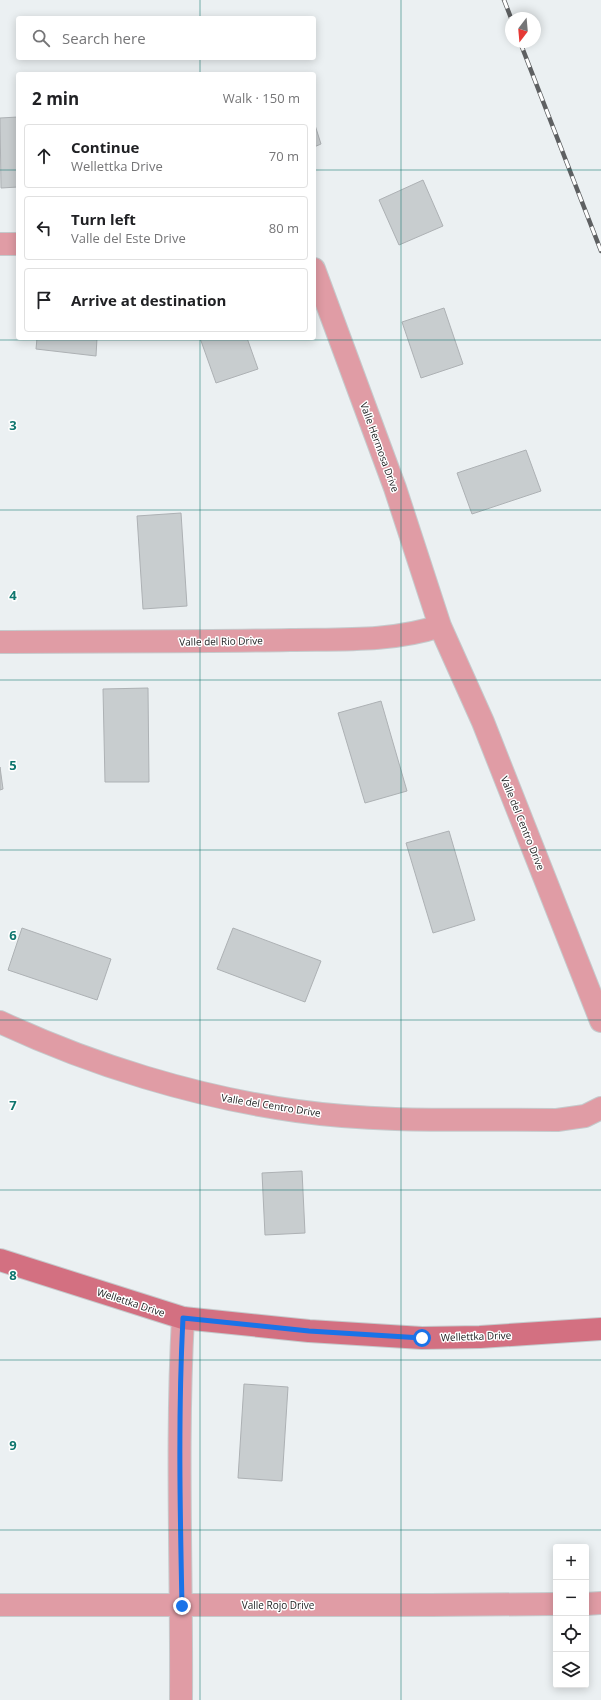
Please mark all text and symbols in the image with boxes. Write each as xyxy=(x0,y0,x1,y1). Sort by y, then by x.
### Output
north arrow xyxy=(505,12,541,48)
search box xyxy=(16,16,316,60)
icon: search xyxy=(30,27,52,49)
text: Search here xyxy=(62,28,146,48)
text: 2 min xyxy=(32,87,79,110)
text: Walk · 150 m xyxy=(223,89,300,107)
text: Continue xyxy=(71,137,139,157)
icon: ahead xyxy=(33,145,55,167)
text: 70 m xyxy=(269,147,299,165)
text: Wellettka Drive xyxy=(71,157,163,175)
text: Turn left xyxy=(71,209,136,229)
icon: left xyxy=(33,217,55,239)
text: 80 m xyxy=(269,219,299,237)
text: Valle del Este Drive xyxy=(71,229,186,247)
icon: arrive xyxy=(33,289,55,311)
text: Arrive at destination xyxy=(71,290,226,310)
street label: Valle Hermosa Drive xyxy=(357,400,403,494)
text: 3 xyxy=(9,416,17,434)
text: 4 xyxy=(9,586,17,604)
street label: Valle del Rio Drive xyxy=(179,633,263,649)
text: 5 xyxy=(9,756,17,774)
street label: Valle del Centro Drive xyxy=(498,774,548,873)
text: 6 xyxy=(9,926,17,944)
street label: Valle del Centro Drive xyxy=(220,1090,322,1120)
text: 7 xyxy=(9,1096,17,1114)
text: 8 xyxy=(9,1266,17,1284)
street label: Wellettka Drive xyxy=(95,1284,167,1320)
street label: Wellettka Drive xyxy=(441,1328,512,1344)
route start xyxy=(413,1329,431,1347)
text: 9 xyxy=(9,1436,17,1454)
map controls xyxy=(553,1544,589,1688)
button: + xyxy=(553,1544,589,1580)
button: − xyxy=(553,1580,589,1616)
route end xyxy=(173,1597,191,1615)
street label: Valle Rojo Drive xyxy=(242,1598,315,1612)
button: locate xyxy=(553,1616,589,1652)
button: layers xyxy=(553,1652,589,1688)

